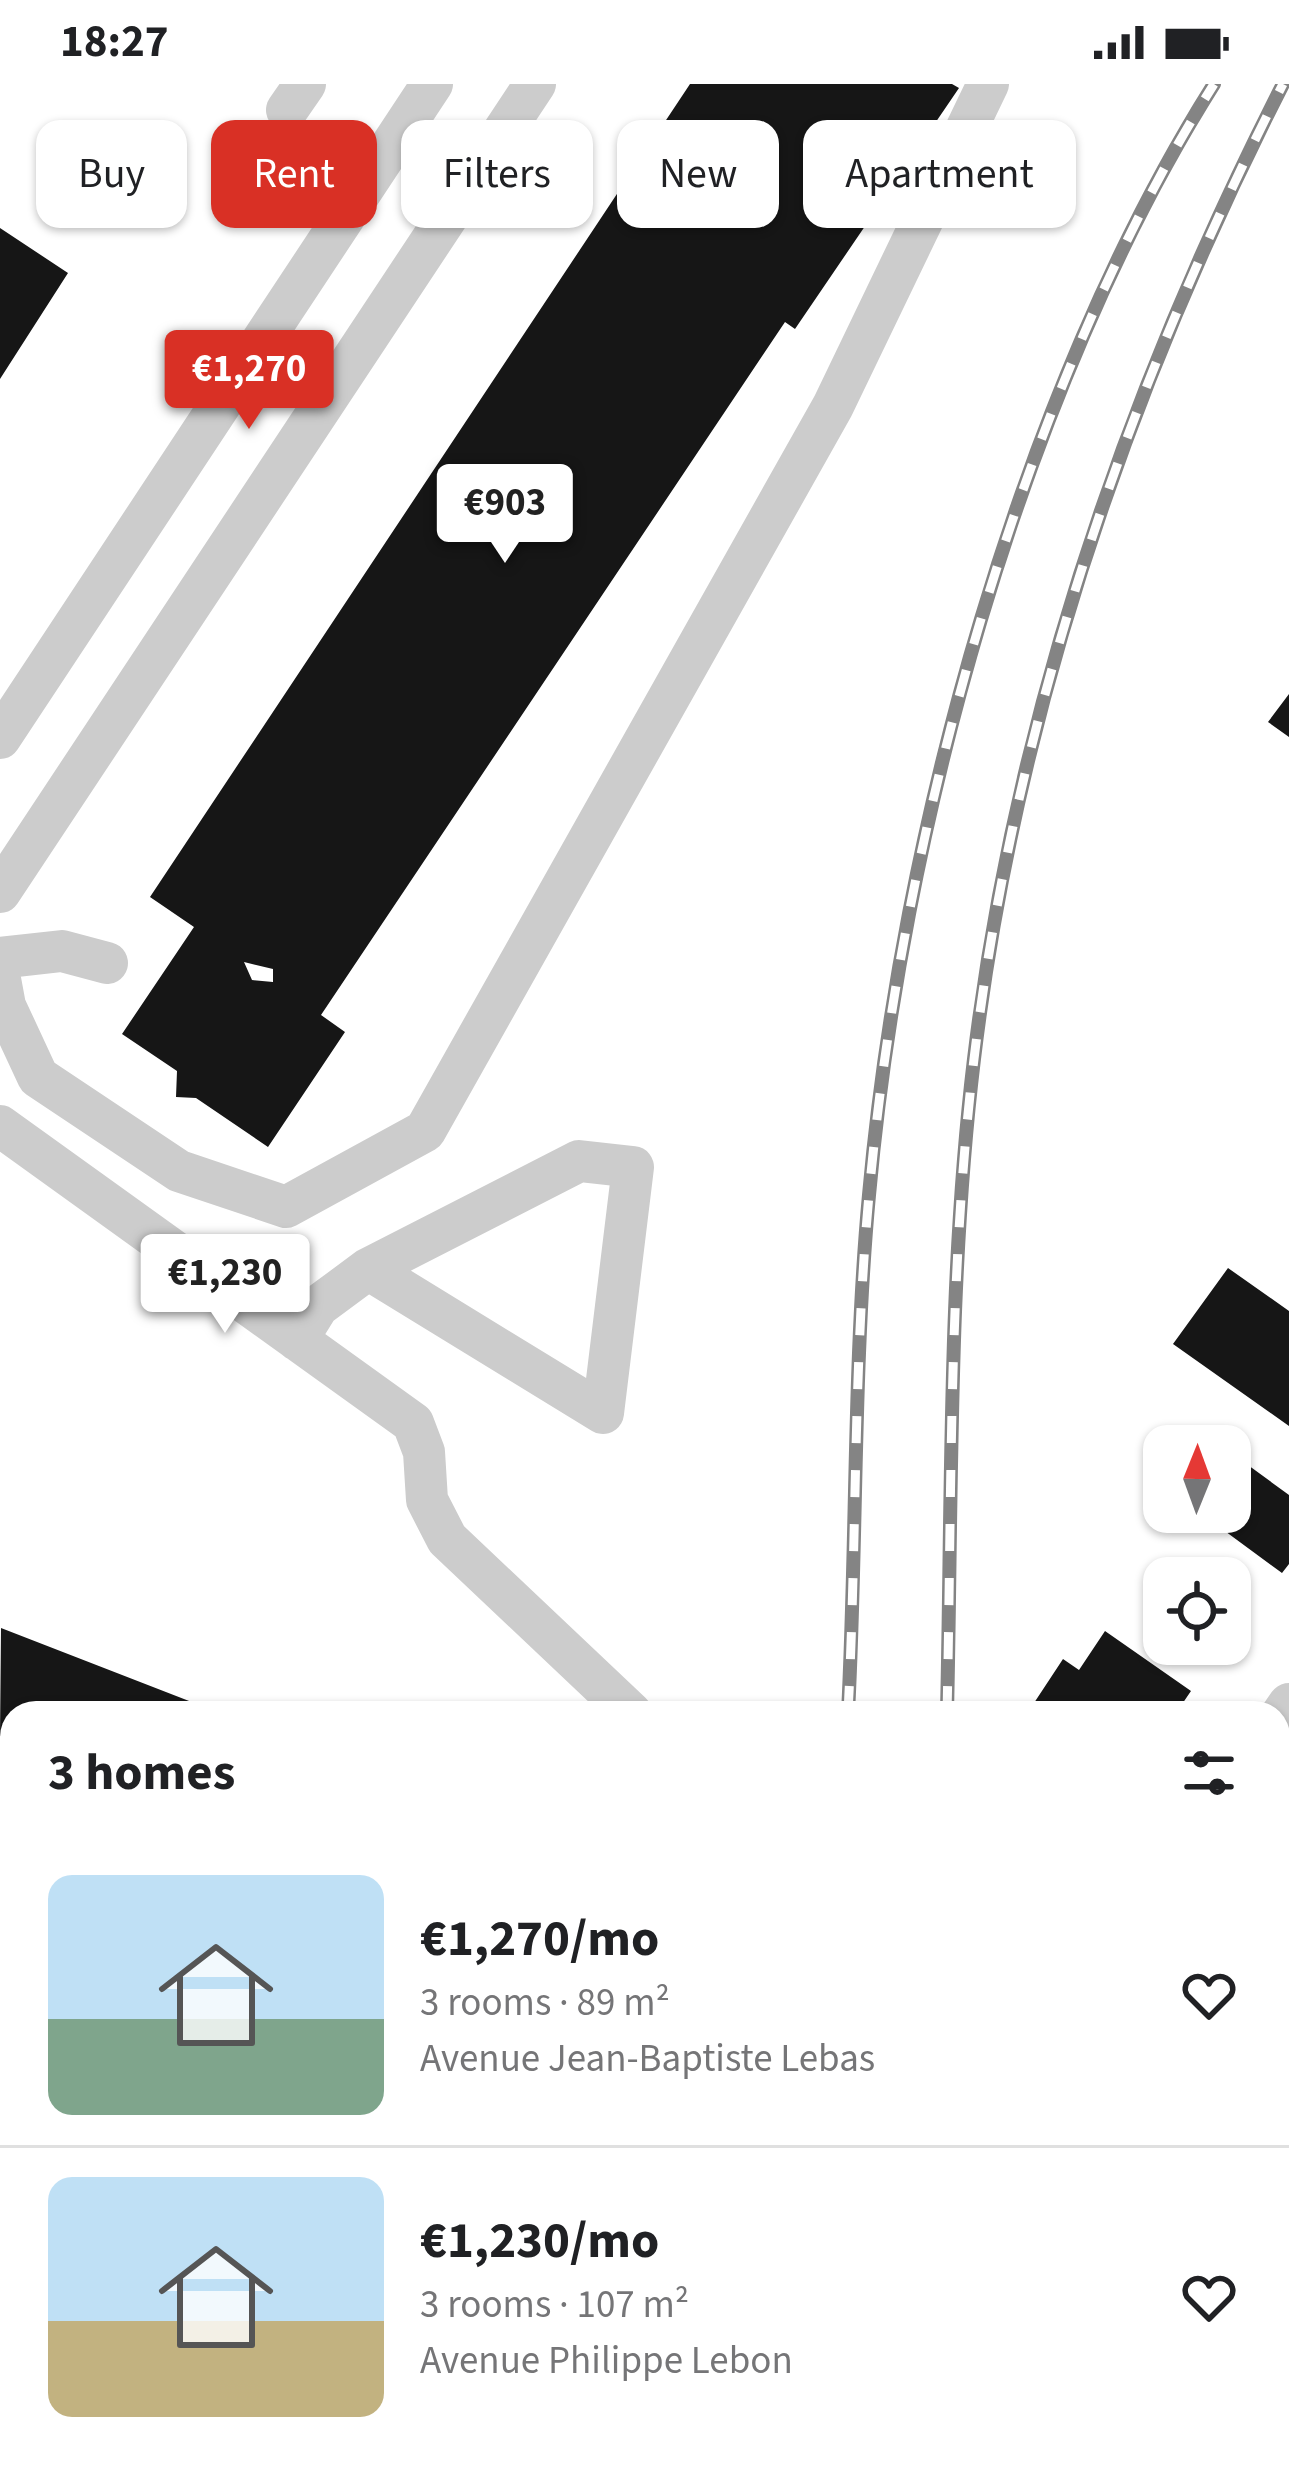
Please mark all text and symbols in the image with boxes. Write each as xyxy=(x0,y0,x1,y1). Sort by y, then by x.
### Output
text: 18:27 xyxy=(60,10,169,74)
chip: Buy xyxy=(36,120,187,228)
chip: Rent xyxy=(211,120,377,228)
chip: Filters xyxy=(401,120,593,228)
chip: New xyxy=(617,120,779,228)
chip: Apartment xyxy=(803,120,1076,228)
pin: €1,270 xyxy=(151,330,347,432)
text: €1,270 xyxy=(192,341,306,397)
pin: €903 xyxy=(434,464,576,566)
text: €903 xyxy=(464,475,546,531)
pin: €1,230 xyxy=(127,1234,323,1336)
text: €1,230 xyxy=(168,1245,282,1301)
north arrow xyxy=(1143,1425,1251,1533)
map controls xyxy=(1143,1425,1251,1665)
button: locate xyxy=(1143,1557,1251,1665)
text: 3 homes xyxy=(48,1737,235,1809)
icon: filters xyxy=(1176,1740,1242,1806)
text: €1,270/mo xyxy=(420,1903,659,1975)
icon: home xyxy=(144,1923,288,2067)
icon: heart xyxy=(1176,1962,1242,2028)
text: 3 rooms · 89 m² xyxy=(420,1975,670,2031)
text: Avenue Jean-Baptiste Lebas xyxy=(420,2031,875,2087)
text: €1,230/mo xyxy=(420,2205,659,2277)
icon: home xyxy=(144,2225,288,2369)
icon: heart xyxy=(1176,2264,1242,2330)
text: 3 rooms · 107 m² xyxy=(420,2277,689,2333)
text: Avenue Philippe Lebon xyxy=(420,2333,793,2389)

